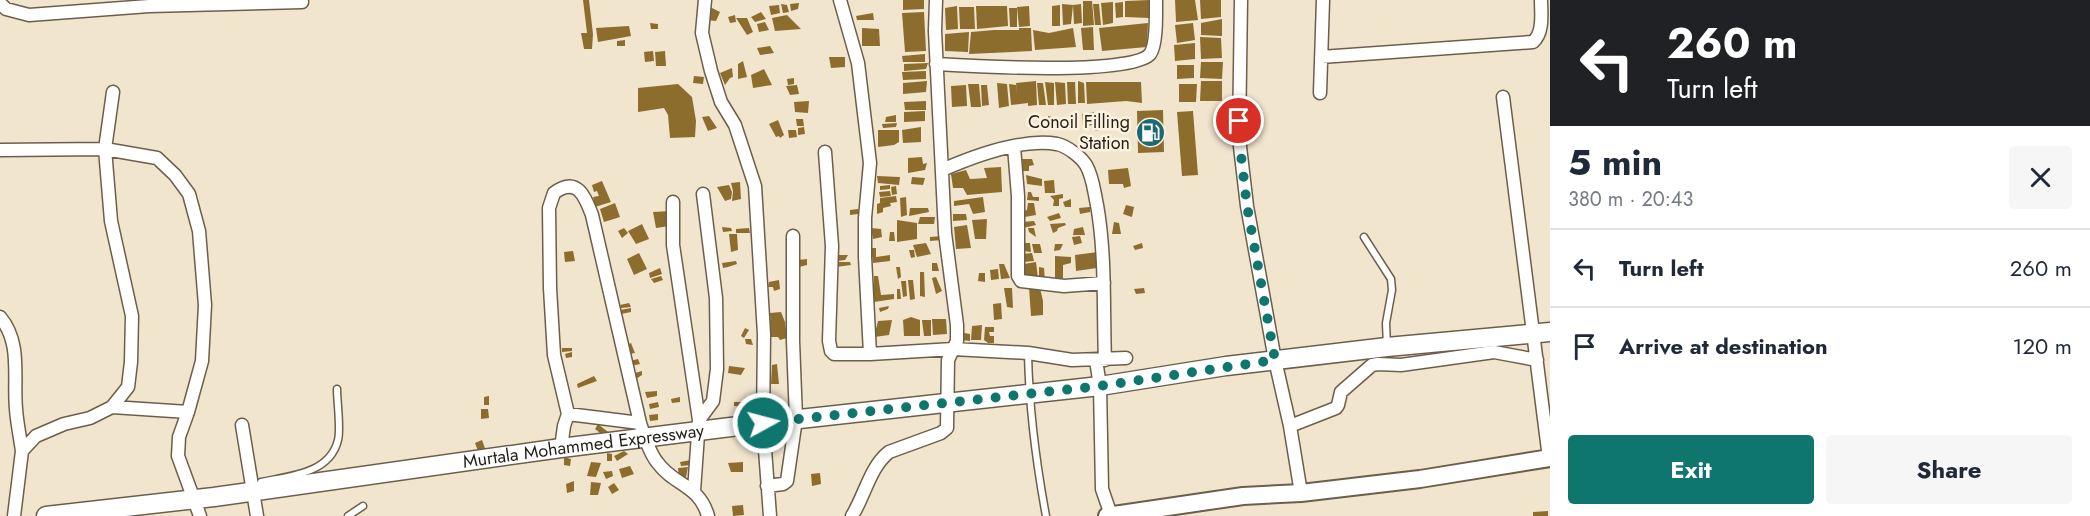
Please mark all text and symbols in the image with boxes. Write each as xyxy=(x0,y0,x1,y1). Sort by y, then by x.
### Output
text: 260 m xyxy=(1667,13,1798,74)
icon: left xyxy=(1568,24,1646,102)
text: Turn left xyxy=(1667,69,1757,108)
pin xyxy=(1213,95,1264,146)
icon: arrive xyxy=(1222,104,1255,137)
place label: Conoil Filling Station xyxy=(1028,109,1130,156)
fuel station icon: Conoil Filling Station xyxy=(1135,116,1167,148)
text: 5 min xyxy=(1568,136,1662,188)
button: close xyxy=(2009,146,2072,209)
text: 380 m · 20:43 xyxy=(1568,185,1693,214)
icon: left xyxy=(1568,252,1601,285)
text: Turn left xyxy=(1619,252,1704,284)
text: 260 m xyxy=(2010,252,2072,284)
icon: arrive xyxy=(1568,330,1601,363)
text: Arrive at destination xyxy=(1619,330,1828,362)
text: 120 m xyxy=(2013,330,2072,362)
position arrow xyxy=(731,391,795,455)
street label: Murtala Mohammed Expressway xyxy=(461,417,706,475)
button: Exit xyxy=(1568,435,1814,504)
button: Share xyxy=(1826,435,2072,504)

